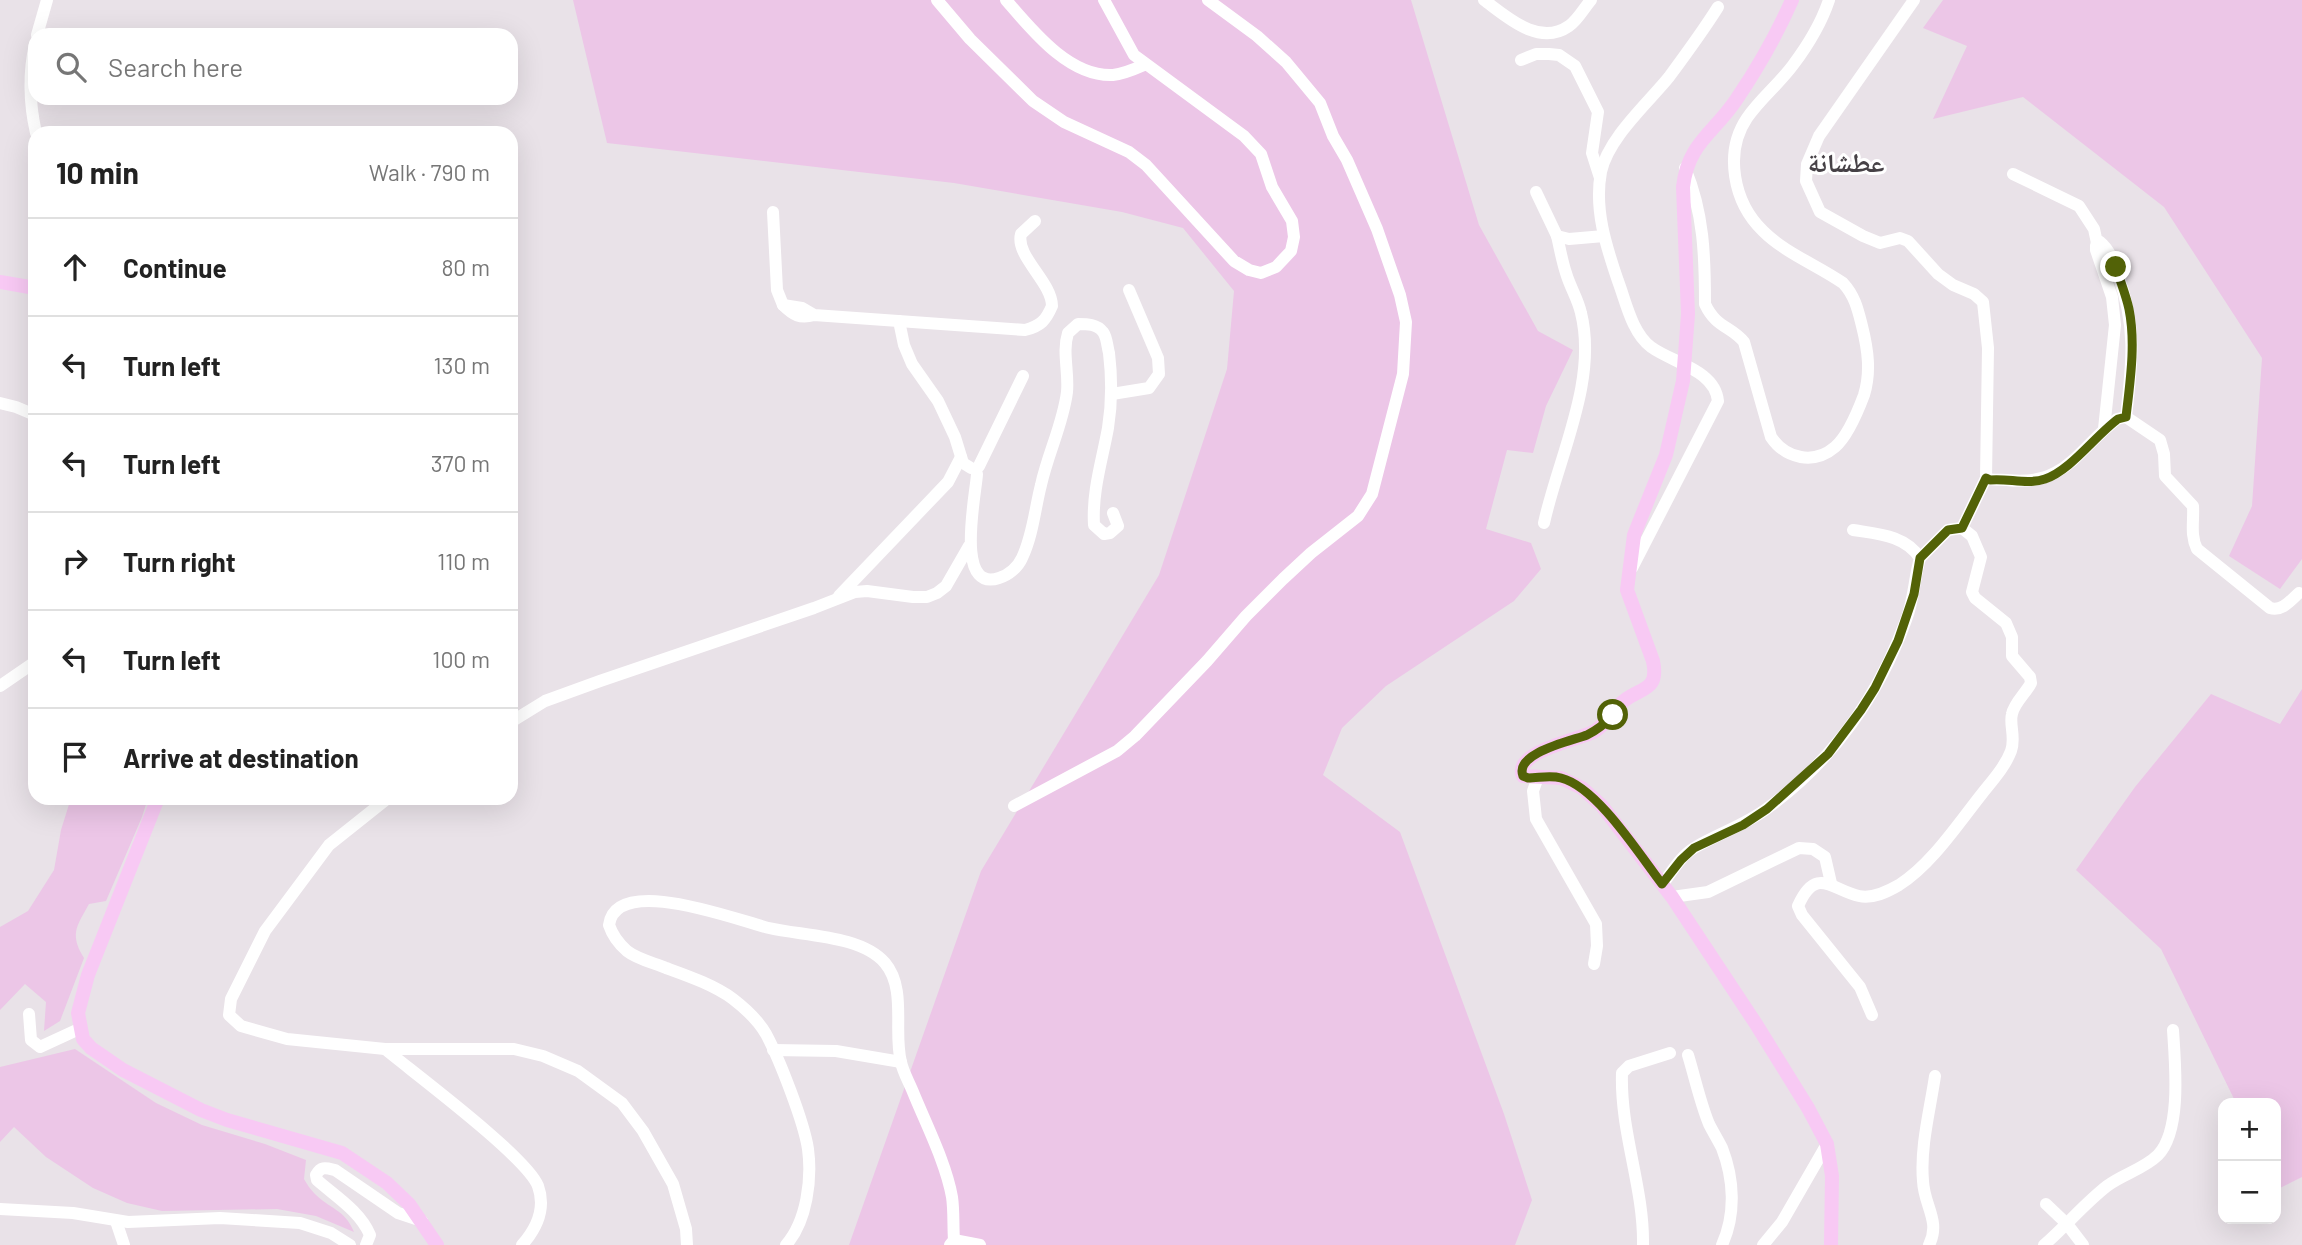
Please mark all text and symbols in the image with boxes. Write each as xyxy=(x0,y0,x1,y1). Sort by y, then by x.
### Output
search box xyxy=(28,28,518,105)
icon: search xyxy=(52,48,90,86)
text: Search here xyxy=(108,51,243,82)
district label: عطشانة xyxy=(1808,146,1884,177)
text: 10 min xyxy=(56,154,139,190)
text: Walk · 790 m xyxy=(369,158,490,186)
icon: ahead xyxy=(56,248,94,286)
route end xyxy=(2100,251,2131,282)
text: Continue xyxy=(123,252,227,283)
text: 80 m xyxy=(441,253,490,281)
icon: left xyxy=(56,346,94,384)
text: Turn left xyxy=(123,350,221,381)
text: 130 m xyxy=(433,351,490,379)
icon: left xyxy=(56,444,94,482)
text: Turn left xyxy=(123,448,221,479)
text: 370 m xyxy=(431,449,490,477)
icon: right xyxy=(56,542,94,580)
text: Turn right xyxy=(123,546,236,577)
text: 110 m xyxy=(437,547,490,575)
icon: left xyxy=(56,640,94,678)
text: Turn left xyxy=(123,644,221,675)
text: 100 m xyxy=(432,645,490,673)
route start xyxy=(1597,699,1628,730)
icon: arrive xyxy=(56,738,94,776)
text: Arrive at destination xyxy=(123,742,359,773)
map controls xyxy=(2218,1098,2281,1224)
button: + xyxy=(2218,1098,2281,1161)
button: − xyxy=(2218,1161,2281,1224)

